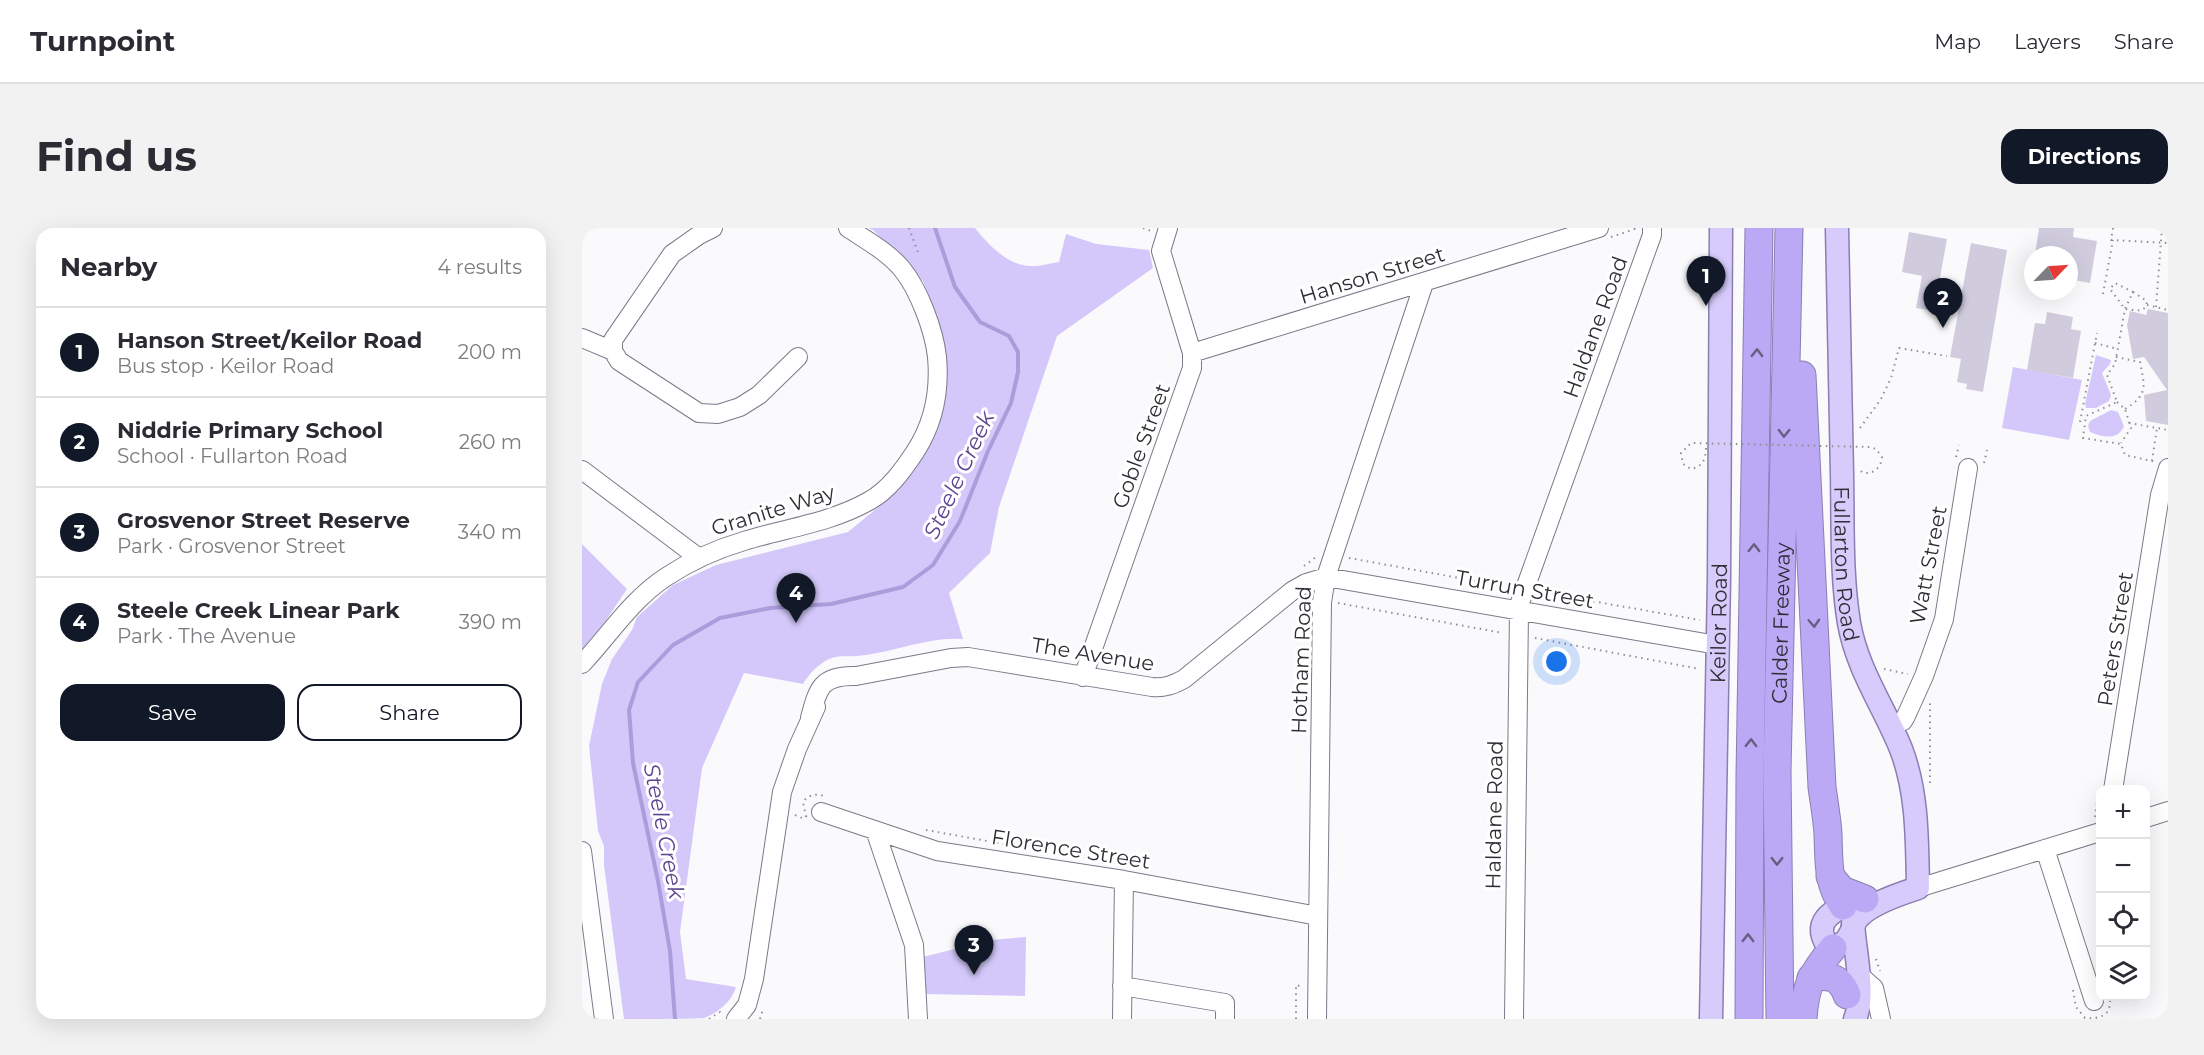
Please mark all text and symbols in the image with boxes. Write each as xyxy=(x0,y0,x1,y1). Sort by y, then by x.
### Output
text: Turnpoint xyxy=(30,24,175,58)
text: Map xyxy=(1934,29,1981,54)
text: Layers xyxy=(2014,29,2081,54)
text: Share xyxy=(2114,29,2174,54)
button: Directions xyxy=(2001,129,2168,184)
text: Find us xyxy=(36,130,197,182)
street label: Hanson Street xyxy=(1296,241,1448,309)
north arrow xyxy=(2024,246,2078,300)
text: Nearby xyxy=(60,251,157,283)
street label: Haldane Road xyxy=(1558,253,1632,401)
text: 4 results xyxy=(437,255,522,279)
pin: 1 xyxy=(1686,256,1726,306)
pin: 2 xyxy=(1924,279,1962,328)
text: Hanson Street/Keilor Road xyxy=(117,327,422,354)
text: 1 xyxy=(76,340,83,364)
text: 200 m xyxy=(458,340,522,364)
one-way arrow xyxy=(1751,349,1763,358)
text: Bus stop · Keilor Road xyxy=(117,354,334,378)
street label: Goble Street xyxy=(1107,380,1175,512)
water label: Steele Creek xyxy=(918,406,1001,543)
text: Niddrie Primary School xyxy=(117,417,383,444)
one-way arrow xyxy=(1778,429,1790,438)
text: 2 xyxy=(74,430,85,454)
text: 260 m xyxy=(459,430,522,454)
text: School · Fullarton Road xyxy=(117,444,348,468)
street label: Granite Way xyxy=(708,479,838,541)
street label: Fullarton Road xyxy=(1830,486,1865,644)
street label: Watt Street xyxy=(1904,504,1952,626)
text: Grosvenor Street Reserve xyxy=(117,507,410,534)
text: 3 xyxy=(74,520,85,544)
text: 340 m xyxy=(458,520,522,544)
text: Park · Grosvenor Street xyxy=(117,534,346,558)
street label: Calder Freeway xyxy=(1766,541,1795,704)
one-way arrow xyxy=(1748,544,1760,553)
street label: Keilor Road xyxy=(1705,563,1732,684)
street label: Turrun Street xyxy=(1454,565,1596,613)
street label: Peters Street xyxy=(2092,570,2138,708)
pin: 4 xyxy=(776,574,816,623)
street label: Hotham Road xyxy=(1286,586,1316,734)
text: Steele Creek Linear Park xyxy=(117,597,400,624)
text: 4 xyxy=(73,610,86,634)
text: 390 m xyxy=(459,610,522,634)
one-way arrow xyxy=(1807,618,1820,627)
text: Park · The Avenue xyxy=(117,624,296,648)
street label: The Avenue xyxy=(1030,632,1156,676)
your location xyxy=(1542,647,1571,676)
button: Save xyxy=(60,684,285,741)
button: Share xyxy=(297,684,522,741)
one-way arrow xyxy=(1744,739,1757,748)
street label: Haldane Road xyxy=(1480,740,1508,890)
water label: Steele Creek xyxy=(638,761,691,902)
map controls xyxy=(2096,785,2150,1001)
button: + xyxy=(2096,785,2150,839)
street label: Florence Street xyxy=(990,824,1152,874)
button: − xyxy=(2096,839,2150,893)
one-way arrow xyxy=(1771,857,1783,866)
button: locate xyxy=(2096,893,2150,947)
pin: 3 xyxy=(954,926,994,975)
one-way arrow xyxy=(1742,934,1754,943)
button: layers xyxy=(2096,947,2150,1001)

